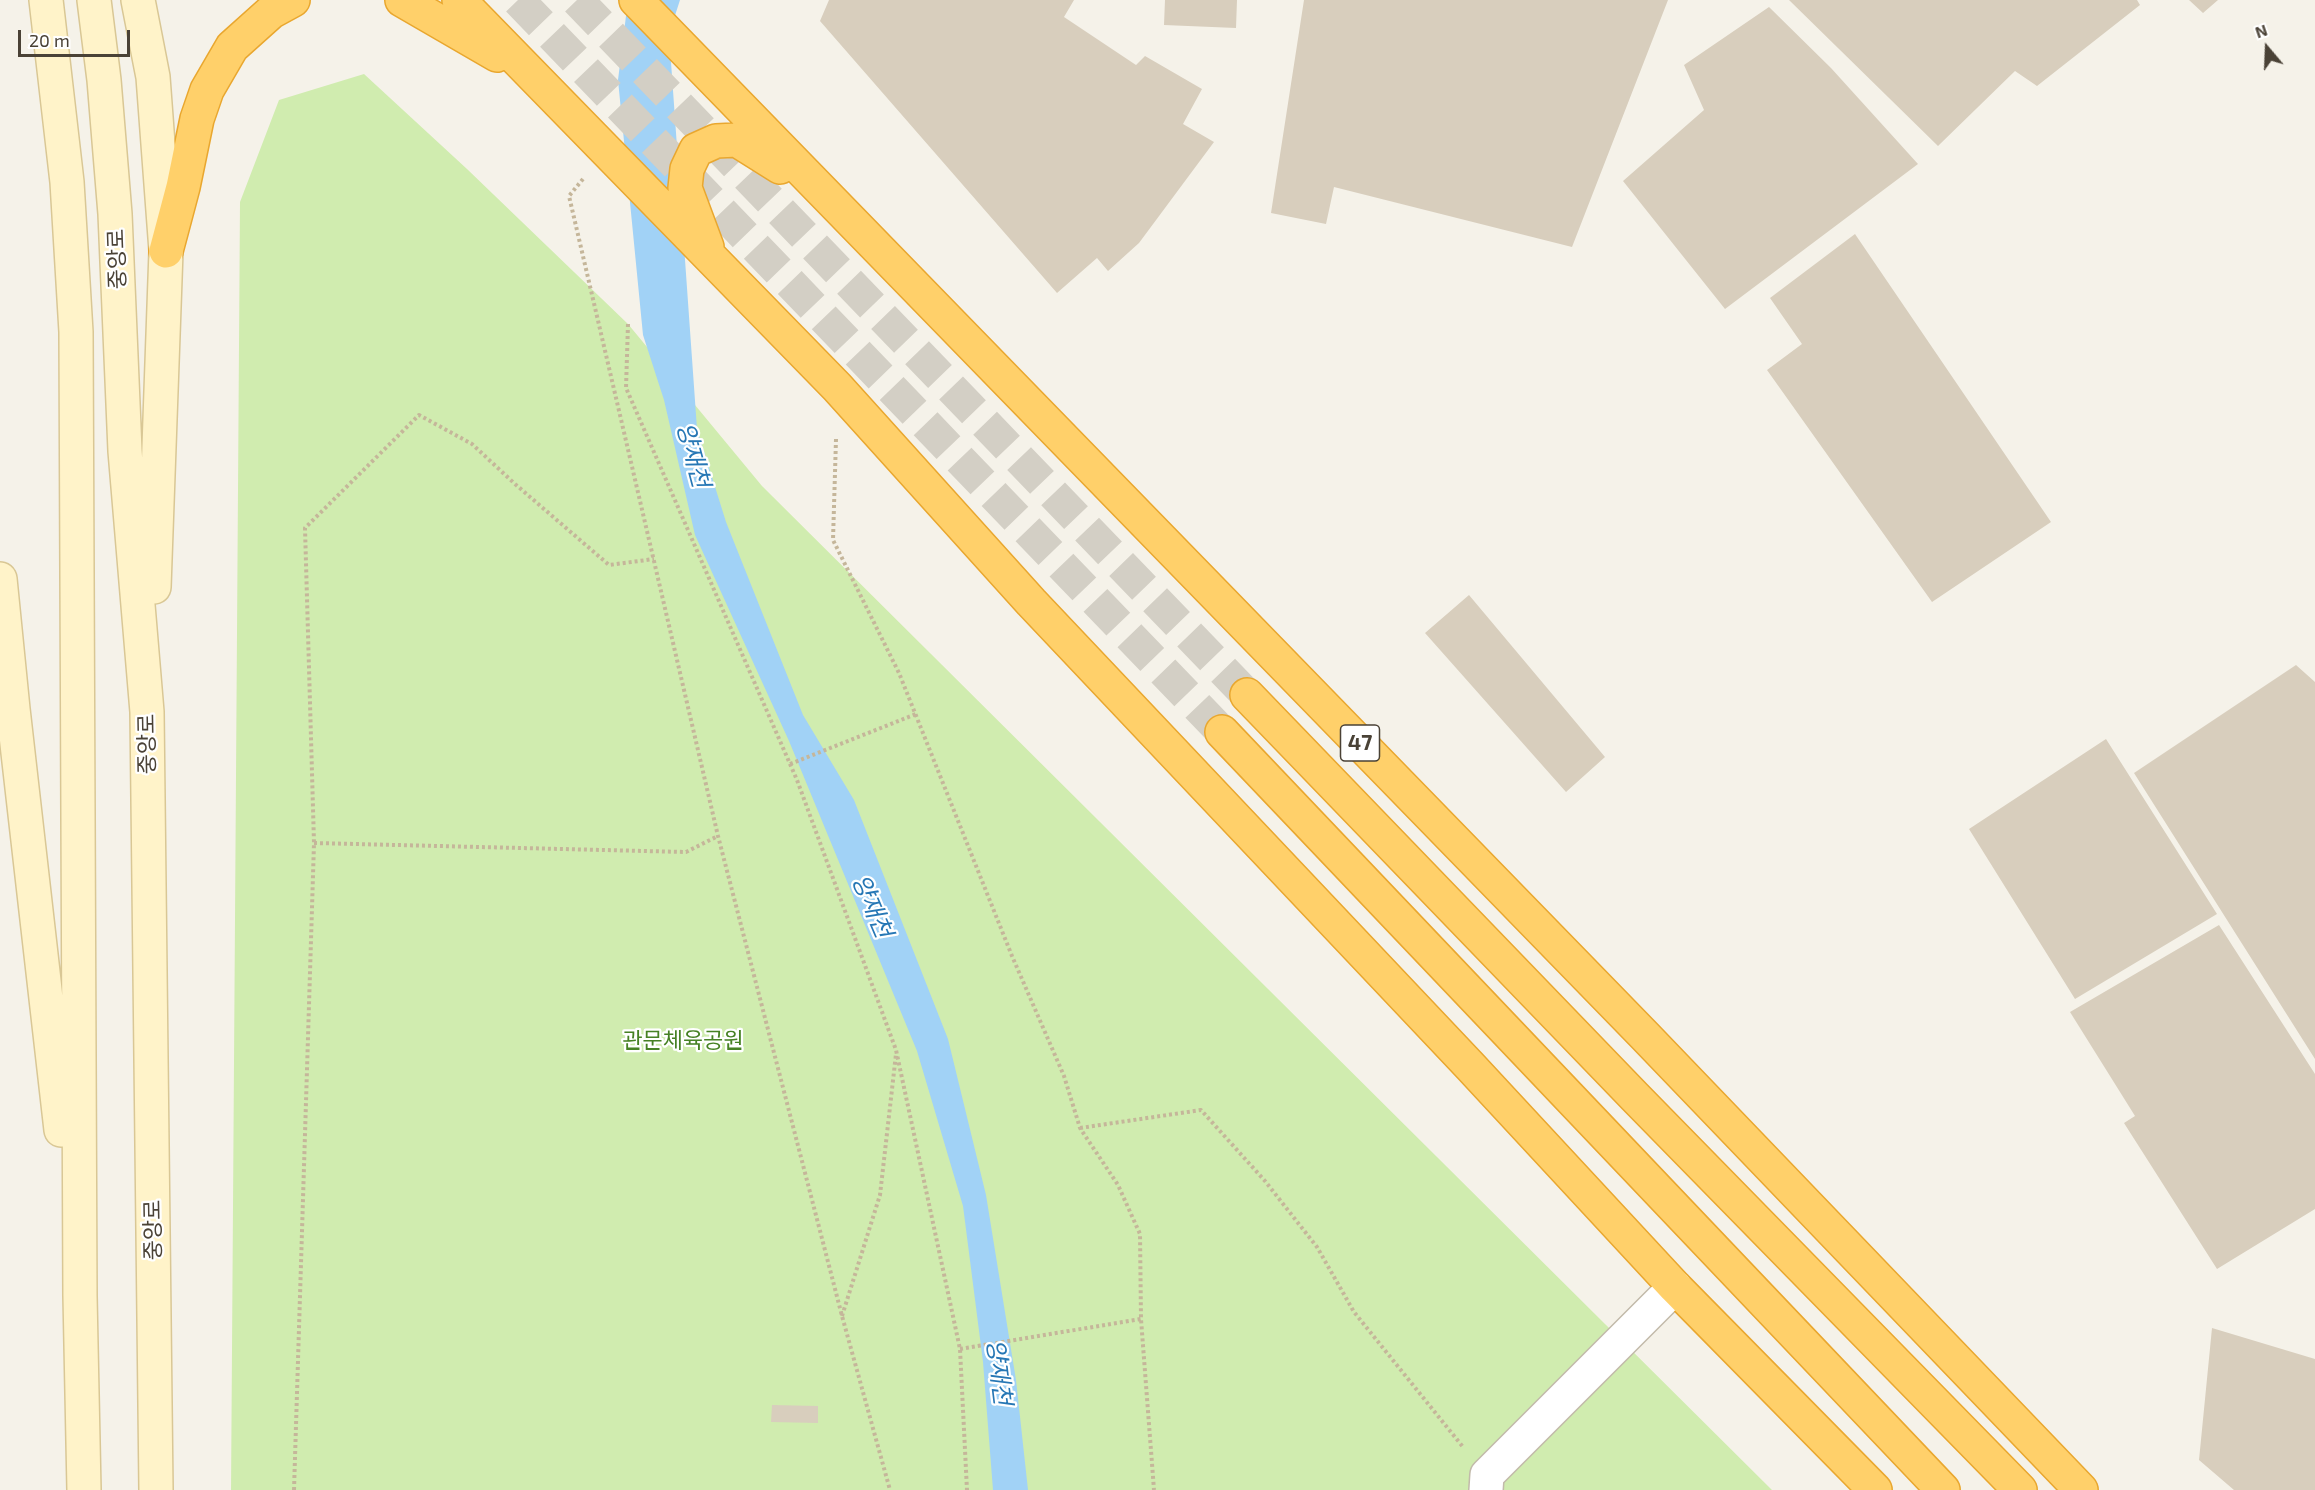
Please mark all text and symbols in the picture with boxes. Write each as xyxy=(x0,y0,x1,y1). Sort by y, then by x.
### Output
scale bar xyxy=(21,18,134,56)
north arrow xyxy=(2237,18,2297,78)
text: N xyxy=(2252,20,2270,41)
text: 20 m xyxy=(29,29,70,51)
street label: 중앙로 xyxy=(103,228,131,290)
water label: 양재천 xyxy=(671,419,715,491)
street label: 중앙로 xyxy=(133,713,161,775)
road number: 47 xyxy=(1340,725,1380,761)
water label: 양재천 xyxy=(846,870,898,942)
park label: 관문체육공원 xyxy=(622,1028,744,1054)
street label: 중앙로 xyxy=(139,1199,167,1261)
water label: 양재천 xyxy=(981,1337,1017,1407)

